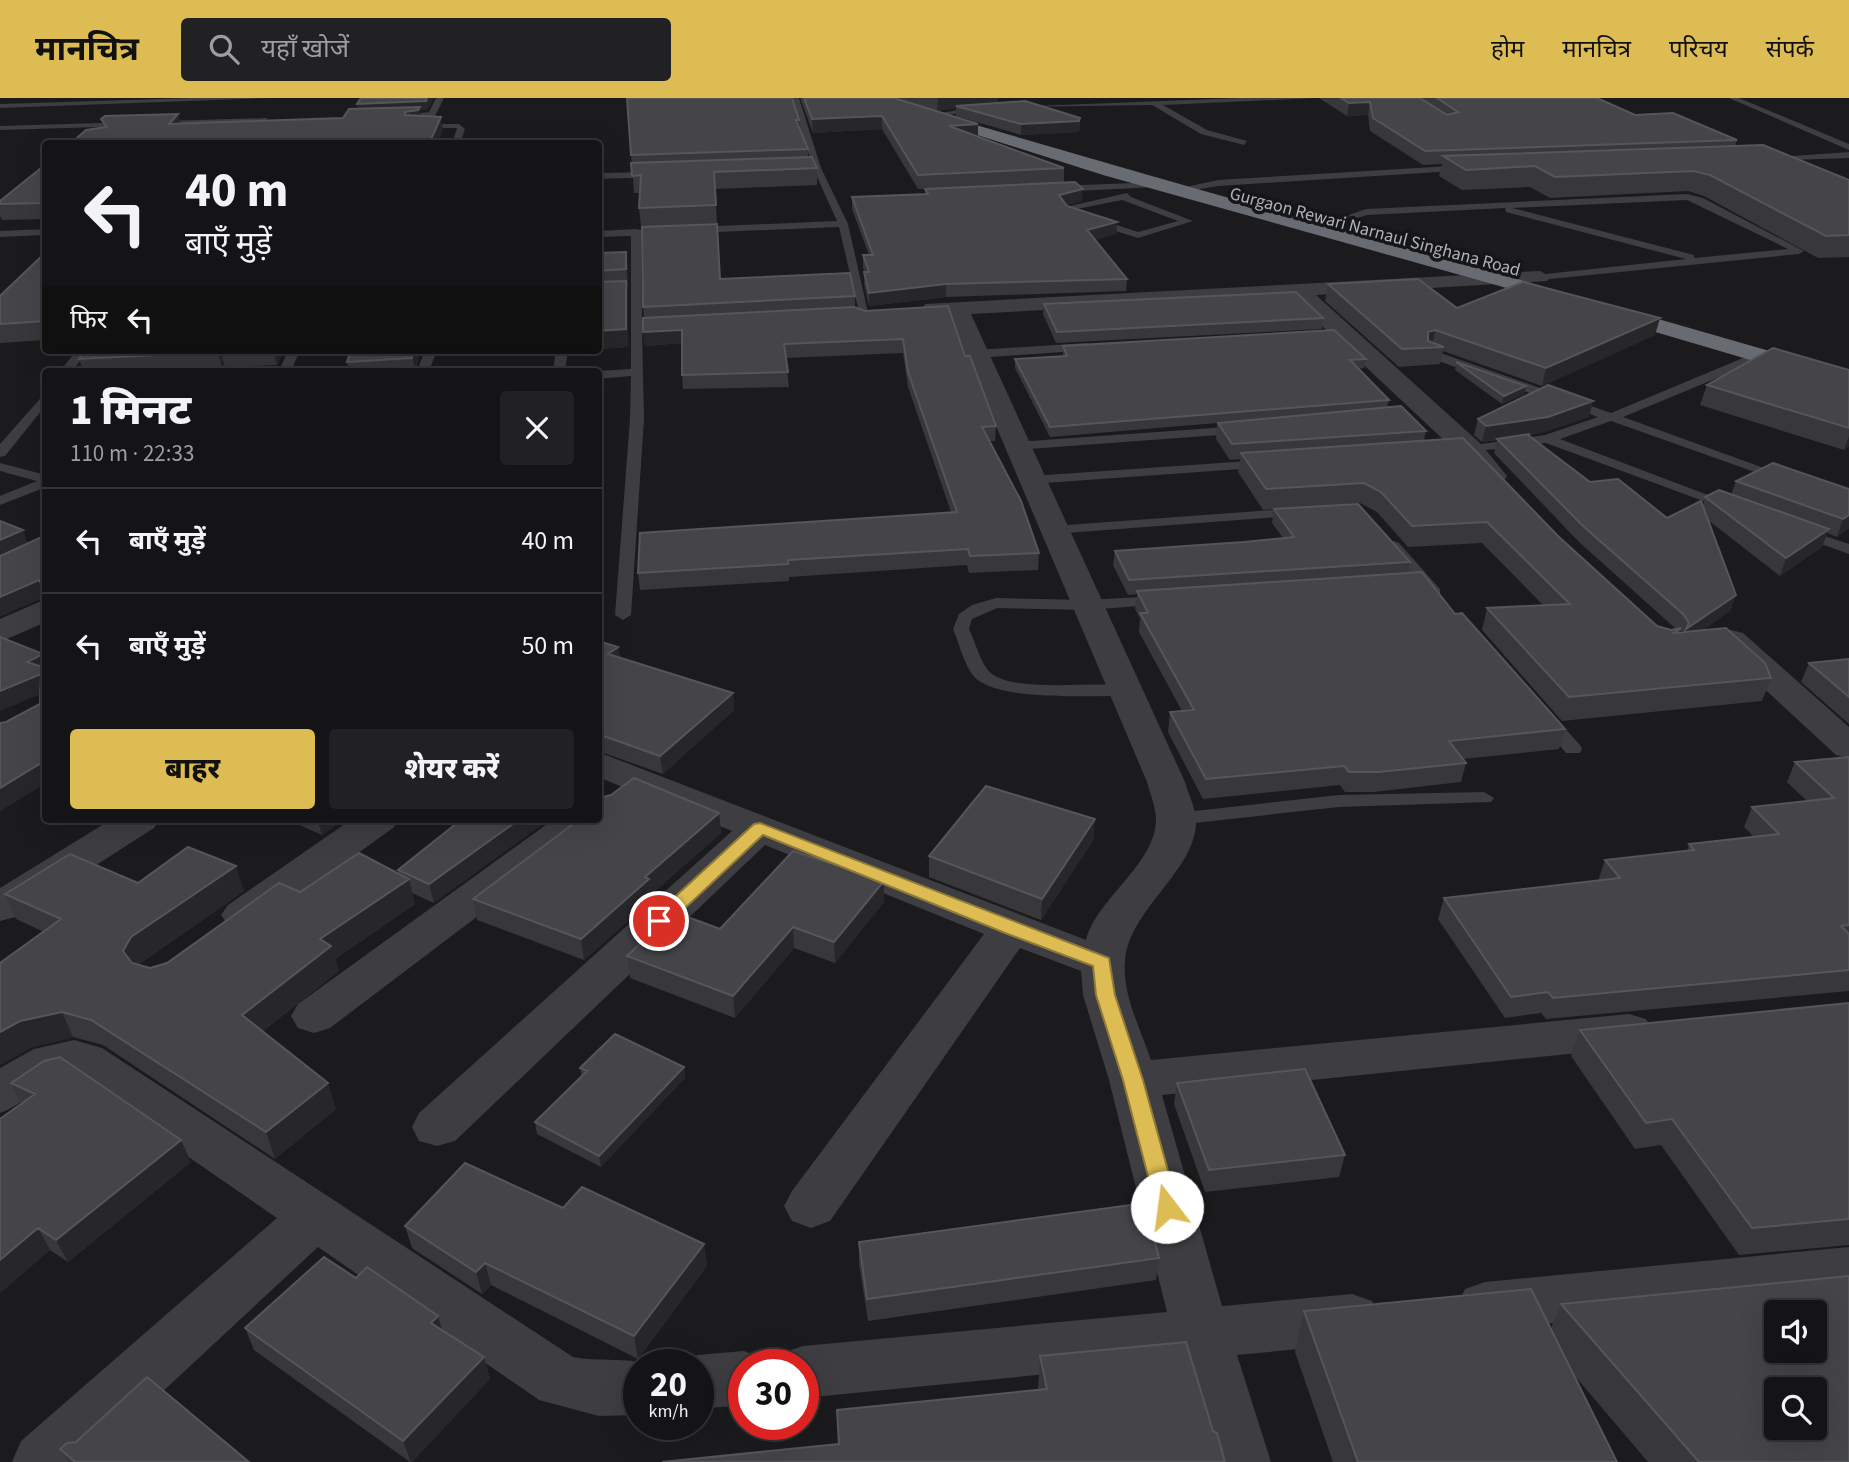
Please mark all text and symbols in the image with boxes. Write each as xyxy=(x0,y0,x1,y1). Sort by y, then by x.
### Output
search box xyxy=(181,18,671,81)
text: मानचित्र xyxy=(35,26,139,73)
icon: search xyxy=(205,30,243,68)
text: यहाँ खोजें xyxy=(261,30,349,67)
text: होम xyxy=(1491,32,1524,67)
text: मानचित्र xyxy=(1562,32,1631,67)
text: परिचय xyxy=(1669,32,1728,67)
text: संपर्क xyxy=(1766,32,1814,67)
text: 40 m xyxy=(185,156,289,226)
icon: left xyxy=(70,168,161,259)
street label: Gurgaon Rewari Narnaul Singhana Road xyxy=(1227,181,1523,283)
text: बाएँ मुड़ें xyxy=(185,221,272,267)
text: फिर xyxy=(70,301,107,338)
icon: left xyxy=(121,301,159,339)
text: 1 मिनट xyxy=(70,381,191,441)
button: close xyxy=(500,391,574,465)
text: 110 m · 22:33 xyxy=(70,437,194,470)
icon: left xyxy=(70,522,108,560)
text: बाएँ मुड़ें xyxy=(129,522,206,559)
text: 40 m xyxy=(521,522,574,559)
icon: left xyxy=(70,627,108,665)
text: बाएँ मुड़ें xyxy=(129,627,206,664)
text: 50 m xyxy=(521,627,574,664)
button: बाहर xyxy=(70,729,315,809)
button: शेयर करें xyxy=(329,729,574,809)
pin xyxy=(629,891,689,951)
icon: arrive xyxy=(640,902,678,940)
position arrow xyxy=(1130,1170,1204,1244)
map controls xyxy=(1764,1300,1827,1440)
button: sound xyxy=(1764,1300,1827,1363)
speed limit sign: 30 xyxy=(728,1349,819,1440)
text: 20 xyxy=(650,1360,687,1410)
button: search xyxy=(1764,1377,1827,1440)
text: km/h xyxy=(649,1399,688,1424)

